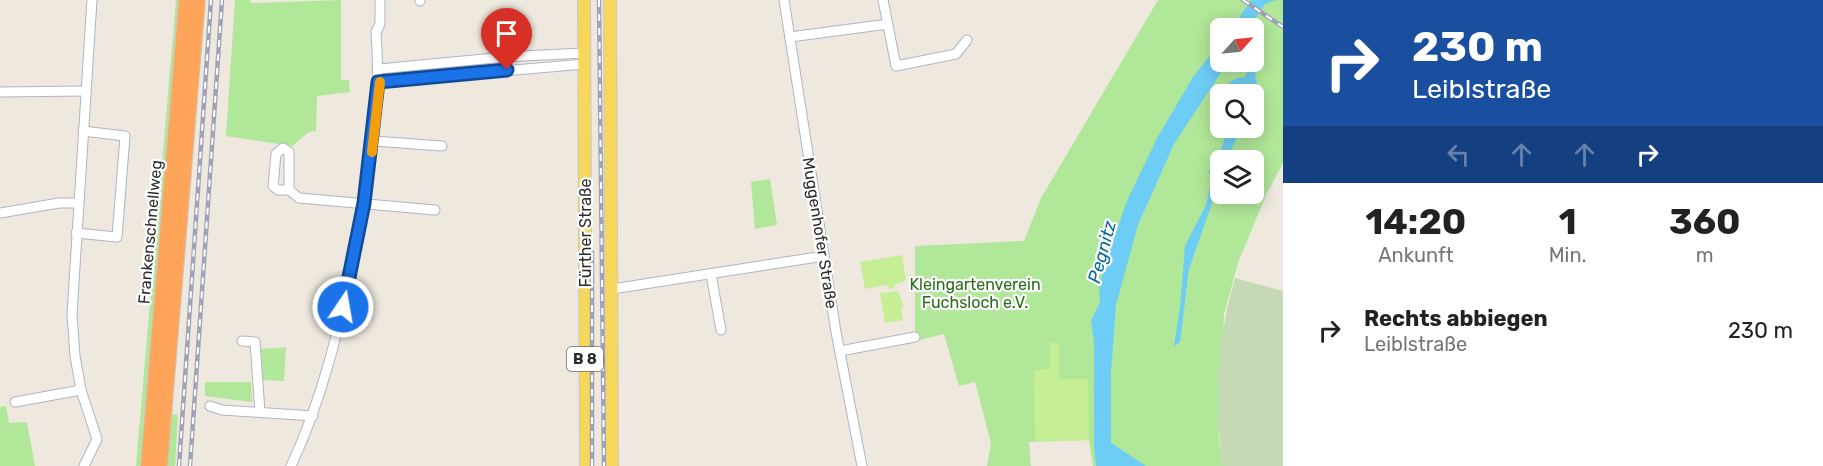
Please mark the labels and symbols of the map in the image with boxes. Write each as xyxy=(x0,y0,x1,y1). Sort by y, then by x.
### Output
pin xyxy=(481,8,532,70)
north arrow xyxy=(1210,18,1264,72)
street label: Muggenhofer Straße xyxy=(799,156,841,310)
street label: Frankenschnellweg xyxy=(134,159,166,305)
street label: Fürther Straße xyxy=(576,179,595,287)
water label: Pegnitz xyxy=(1083,218,1121,286)
position arrow xyxy=(311,275,375,339)
park label: Kleingartenverein Fuchsloch e.V. xyxy=(909,275,1041,312)
road number: B 8 xyxy=(567,347,603,371)

